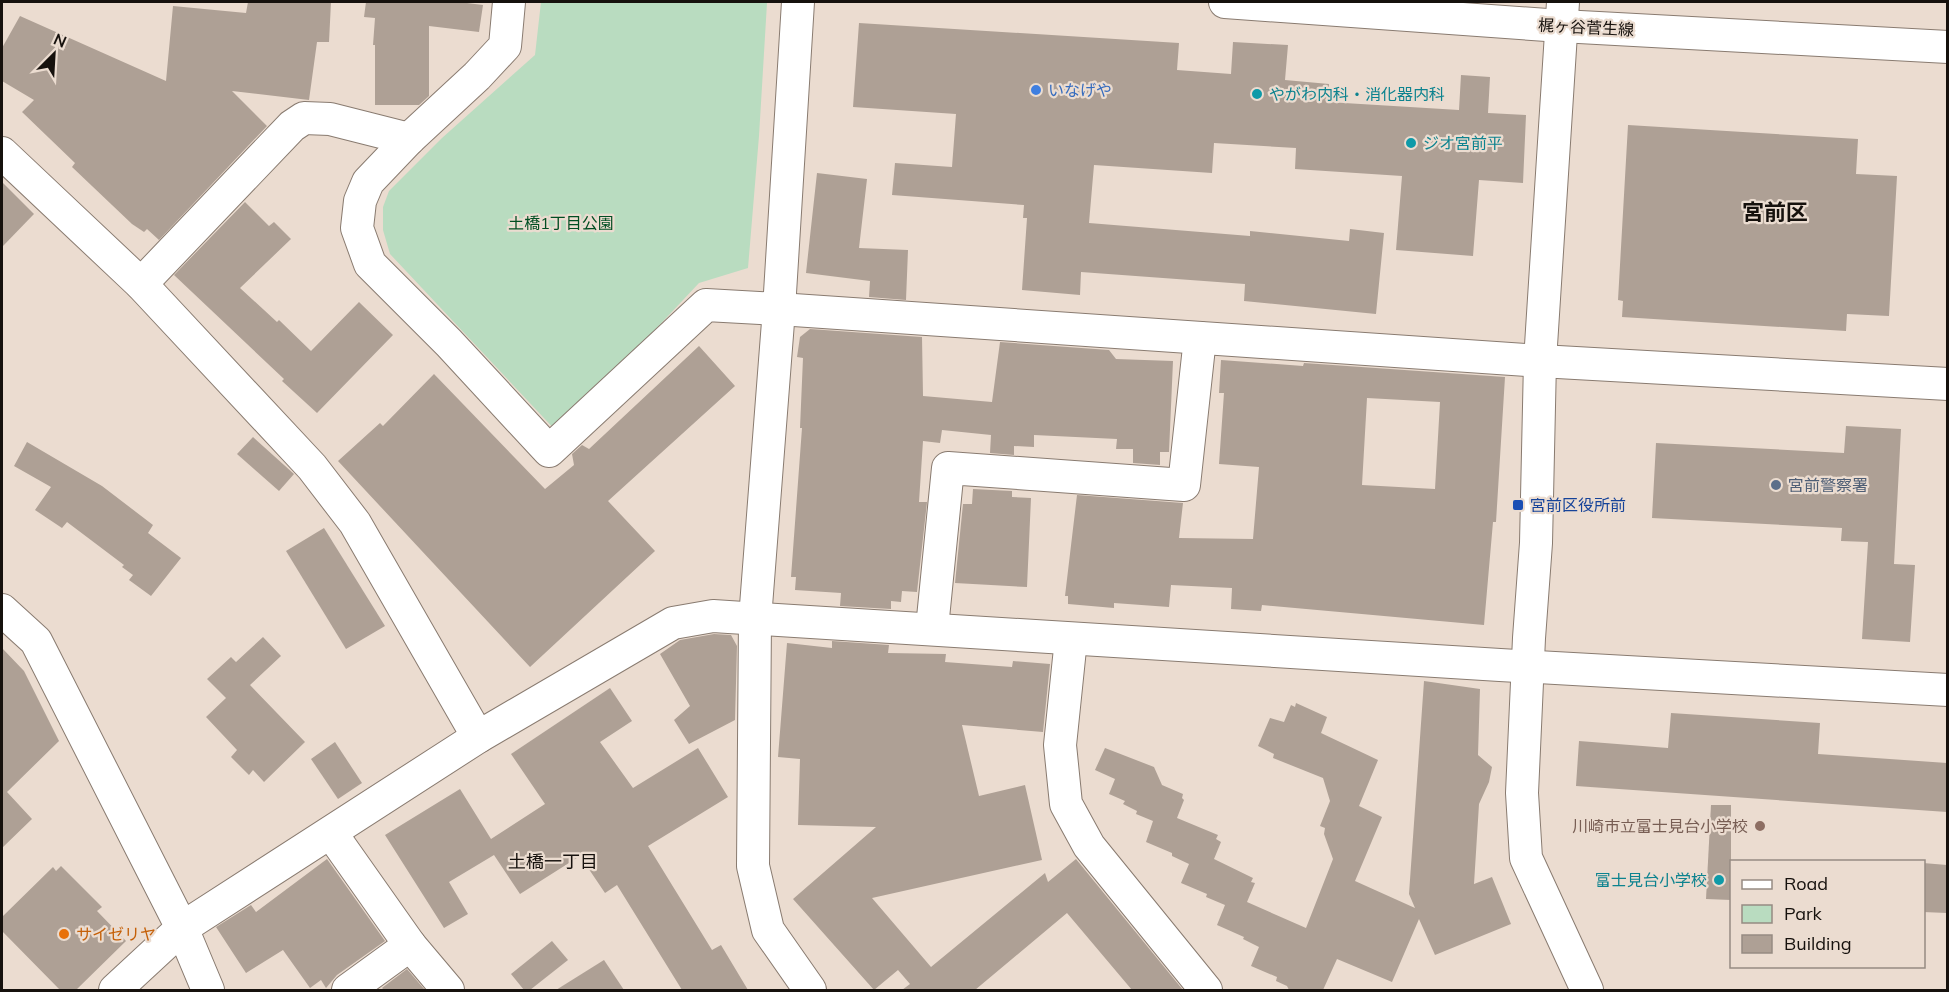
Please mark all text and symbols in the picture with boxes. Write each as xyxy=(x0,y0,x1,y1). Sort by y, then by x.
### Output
street label: 梶ヶ谷菅生線 xyxy=(1538,15,1634,39)
north arrow xyxy=(24,24,84,84)
text: N xyxy=(51,29,70,52)
place label: いなげや xyxy=(1048,80,1112,100)
marker: いなげや xyxy=(1029,83,1043,97)
place label: やがわ内科・消化器内科 xyxy=(1269,84,1445,104)
marker: やがわ内科・消化器内科 xyxy=(1250,87,1264,101)
place label: ジオ宮前平 xyxy=(1423,133,1503,153)
marker: ジオ宮前平 xyxy=(1404,136,1418,150)
district label: 宮前区 xyxy=(1742,198,1808,226)
park label: 土橋1丁目公園 xyxy=(508,213,614,233)
place label: 宮前警察署 xyxy=(1788,475,1868,495)
marker: 宮前警察署 xyxy=(1769,478,1783,492)
place label: 宮前区役所前 xyxy=(1530,495,1626,515)
marker: 宮前区役所前 xyxy=(1511,498,1525,512)
place label: 川崎市立富士見台小学校 xyxy=(1572,816,1748,836)
marker: 川崎市立富士見台小学校 xyxy=(1753,819,1767,833)
district label: 土橋一丁目 xyxy=(508,850,598,873)
legend xyxy=(1730,860,1925,968)
place label: 富士見台小学校 xyxy=(1595,870,1707,890)
text: Road xyxy=(1784,872,1828,895)
marker: 富士見台小学校 xyxy=(1712,873,1726,887)
text: Park xyxy=(1784,902,1823,925)
place label: サイゼリヤ xyxy=(76,924,156,944)
marker: サイゼリヤ xyxy=(57,927,71,941)
text: Building xyxy=(1784,932,1852,955)

